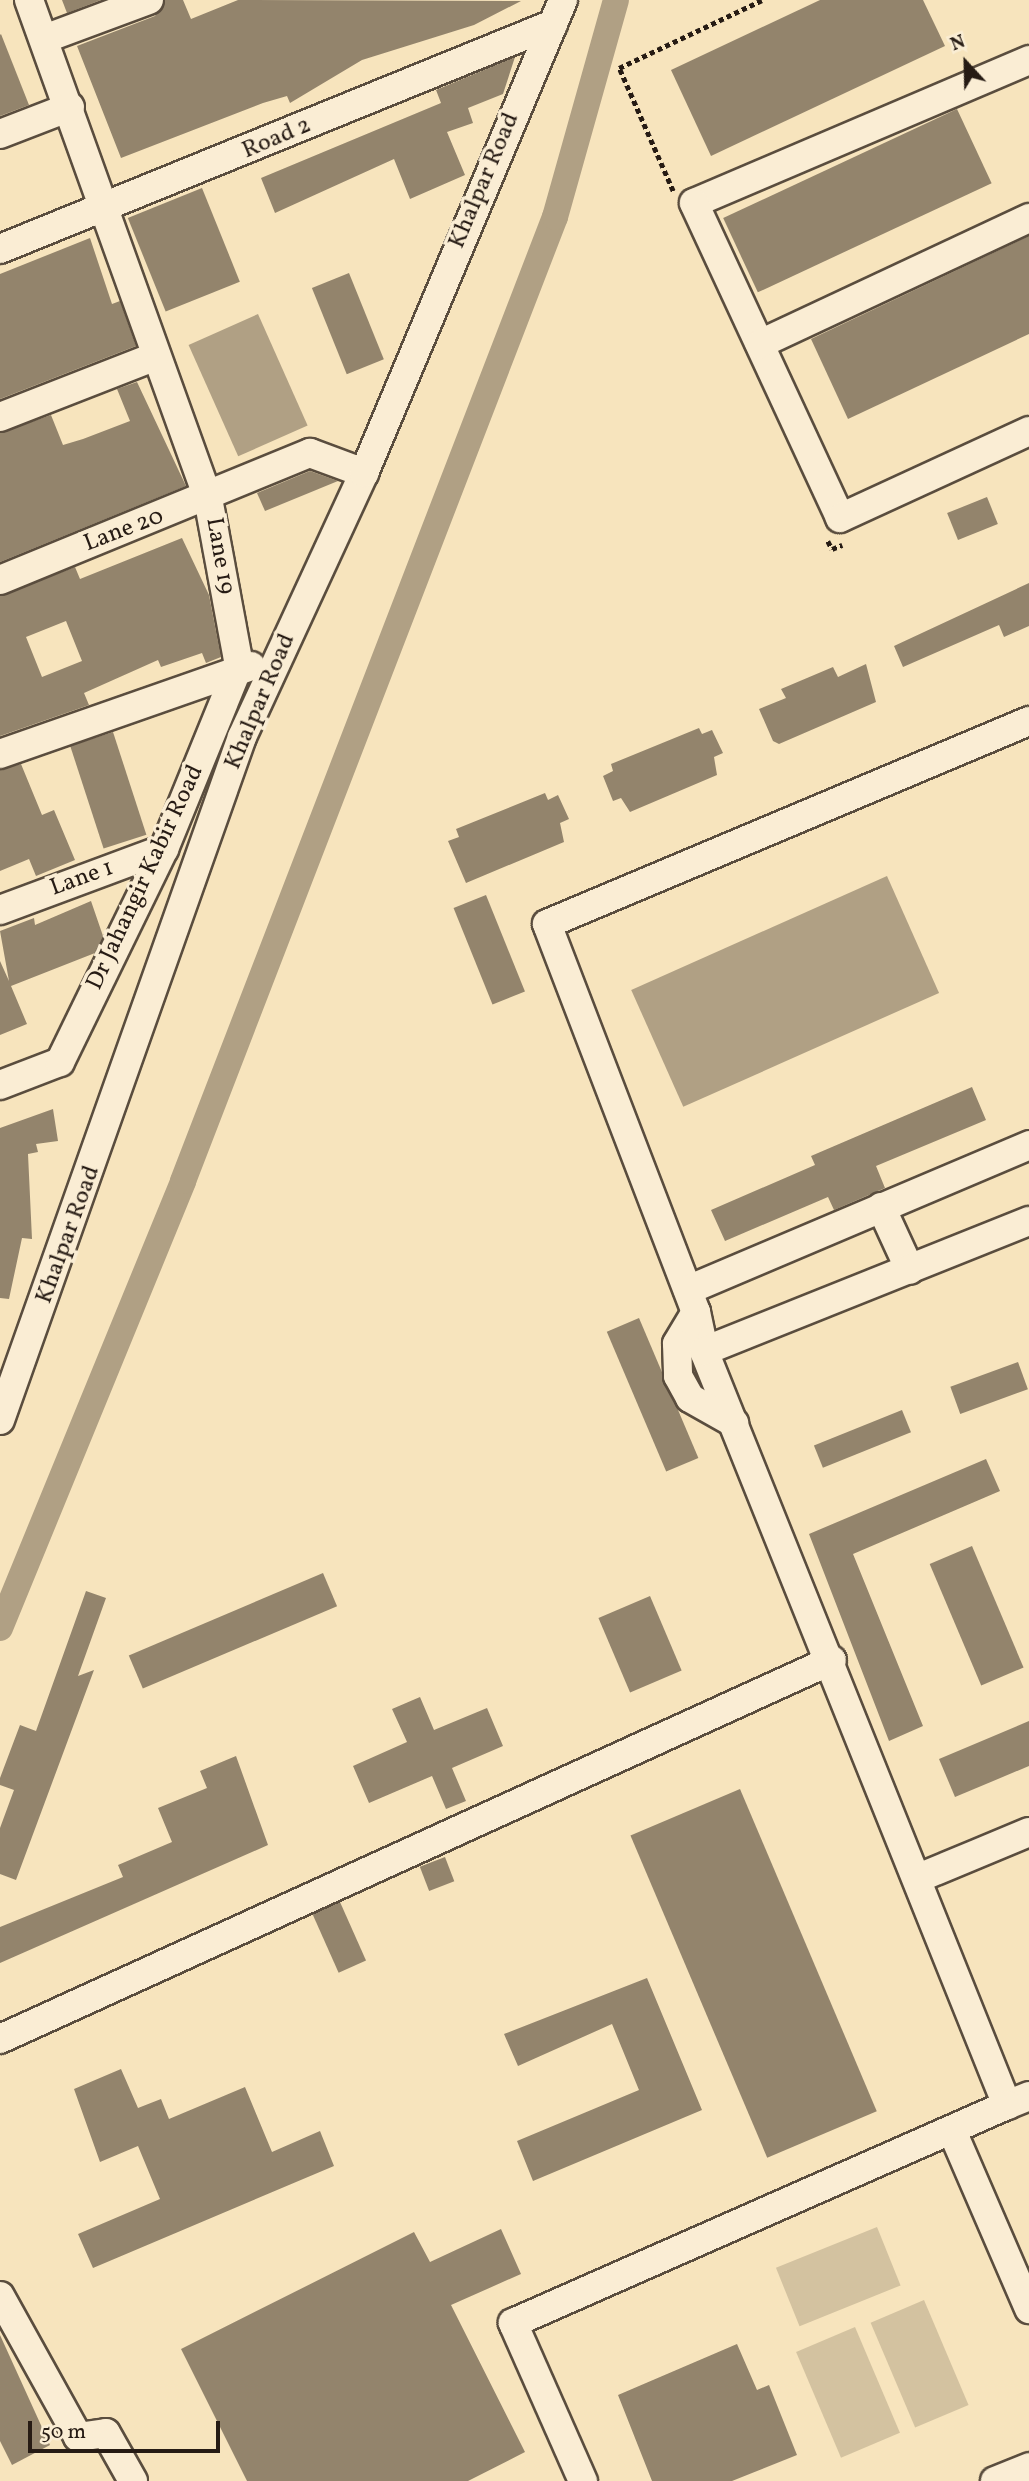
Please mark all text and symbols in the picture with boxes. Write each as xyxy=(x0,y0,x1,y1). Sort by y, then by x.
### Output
north arrow xyxy=(931,28,1001,98)
text: N xyxy=(947,29,969,58)
street label: Khalpar Road xyxy=(444,109,526,253)
street label: Road 2 xyxy=(238,112,316,166)
street label: Lane 20 xyxy=(80,503,168,559)
street label: Lane 19 xyxy=(198,515,240,597)
street label: Khalpar Road xyxy=(220,630,302,774)
street label: Dr Jahangir Kabir Road xyxy=(81,761,211,995)
street label: Lane 1 xyxy=(46,854,118,904)
street label: Khalpar Road xyxy=(31,1162,107,1308)
scale bar xyxy=(32,2408,224,2452)
text: 50 m xyxy=(41,2418,86,2447)

